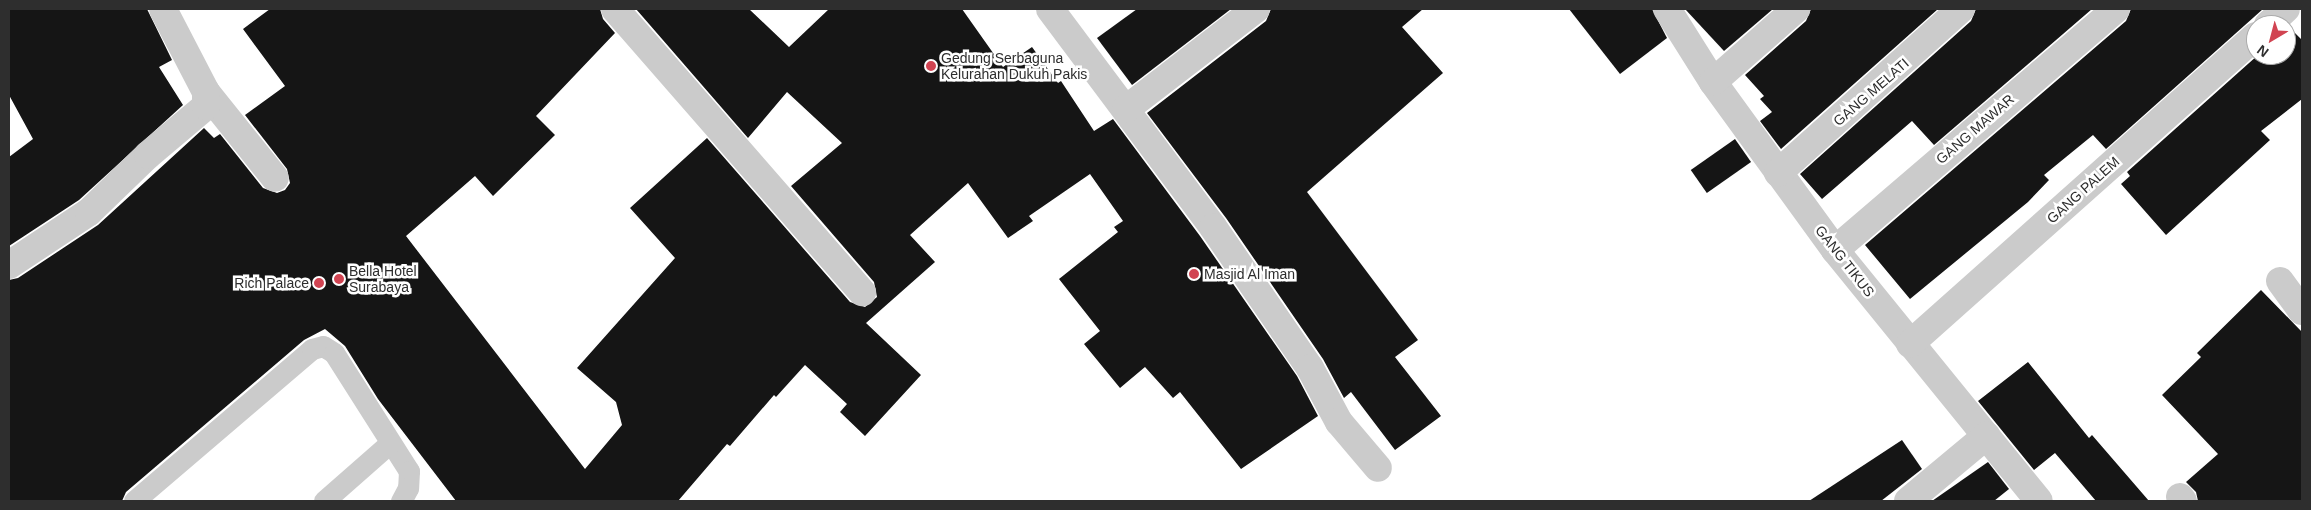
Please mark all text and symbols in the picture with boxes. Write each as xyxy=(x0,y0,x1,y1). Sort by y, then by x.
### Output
north arrow xyxy=(2246,15,2296,65)
text: N xyxy=(2254,42,2271,61)
place label: Gedung Serbaguna Kelurahan Dukuh Pakis xyxy=(941,50,1087,82)
street label: GANG MELATI xyxy=(1830,55,1912,129)
marker: Gedung Serbaguna Kelurahan Dukuh Pakis xyxy=(925,60,937,72)
street label: GANG MAWAR xyxy=(1933,91,2017,167)
street label: GANG PALEM xyxy=(2043,153,2123,227)
street label: GANG TIKUS xyxy=(1812,222,1878,300)
place label: Bella Hotel Surabaya xyxy=(349,263,417,296)
place label: Masjid Al Iman xyxy=(1204,266,1296,282)
marker: Masjid Al Iman xyxy=(1188,268,1200,280)
marker: Bella Hotel Surabaya xyxy=(333,273,345,285)
place label: Rich Palace xyxy=(234,275,309,291)
marker: Rich Palace xyxy=(313,277,325,289)

